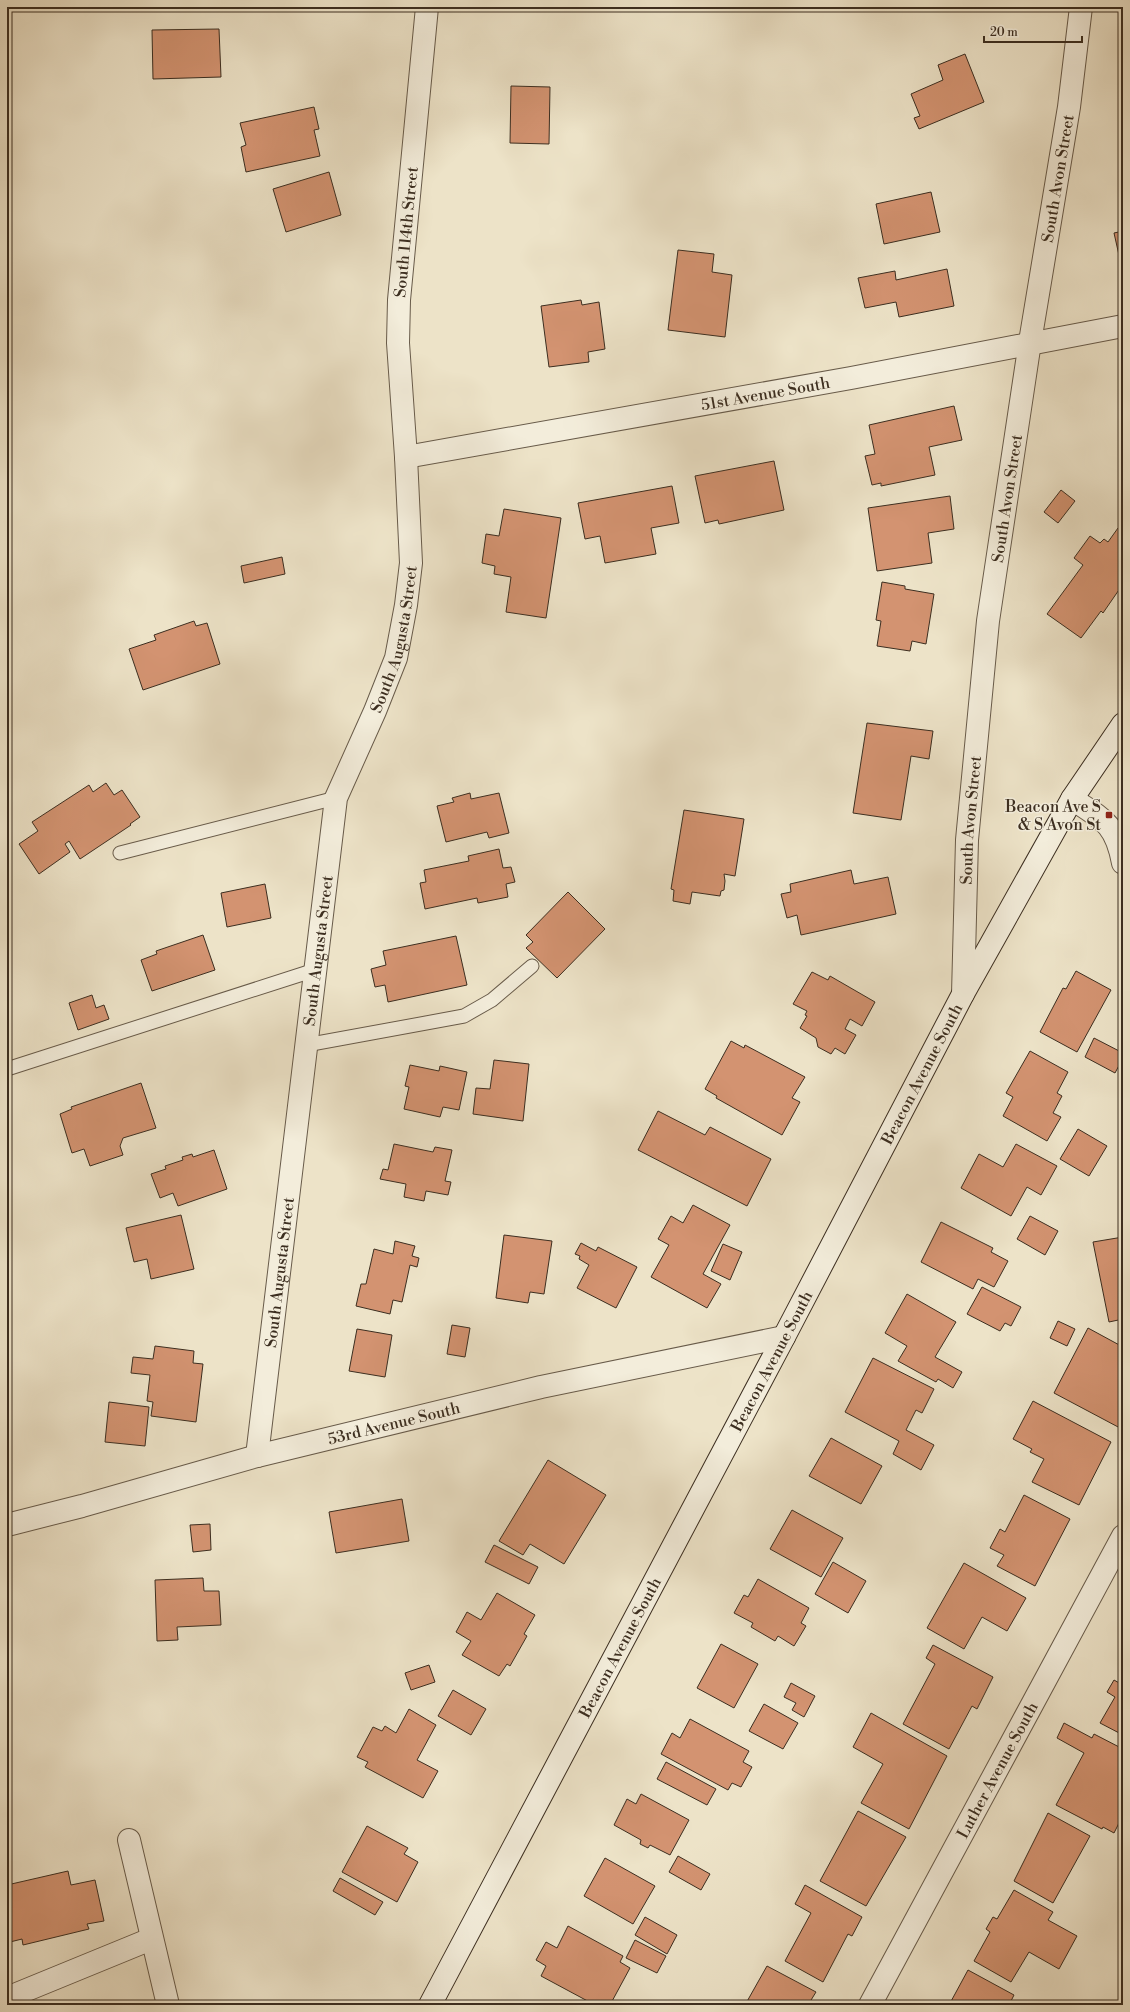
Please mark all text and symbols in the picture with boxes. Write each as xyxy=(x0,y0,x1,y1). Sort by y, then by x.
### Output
scale bar xyxy=(984,18,1082,44)
text: 20 m xyxy=(990,25,1018,40)
street label: South Avon Street xyxy=(1038,113,1079,244)
street label: South 114th Street xyxy=(390,165,423,299)
street label: 51st Avenue South xyxy=(699,373,832,415)
street label: South Avon Street xyxy=(988,433,1027,564)
street label: South Augusta Street xyxy=(366,564,422,716)
street label: South Avon Street xyxy=(957,755,986,885)
place label: Beacon Ave S & S Avon St xyxy=(1004,797,1101,835)
marker: Beacon Ave S & S Avon St xyxy=(1104,810,1114,820)
street label: South Augusta Street xyxy=(300,874,338,1027)
street label: Beacon Avenue South xyxy=(877,1000,968,1149)
street label: South Augusta Street xyxy=(261,1196,299,1349)
street label: Beacon Avenue South xyxy=(726,1287,818,1436)
street label: 53rd Avenue South xyxy=(326,1398,463,1450)
street label: Beacon Avenue South xyxy=(575,1574,666,1722)
street label: Luther Avenue South xyxy=(953,1698,1043,1842)

